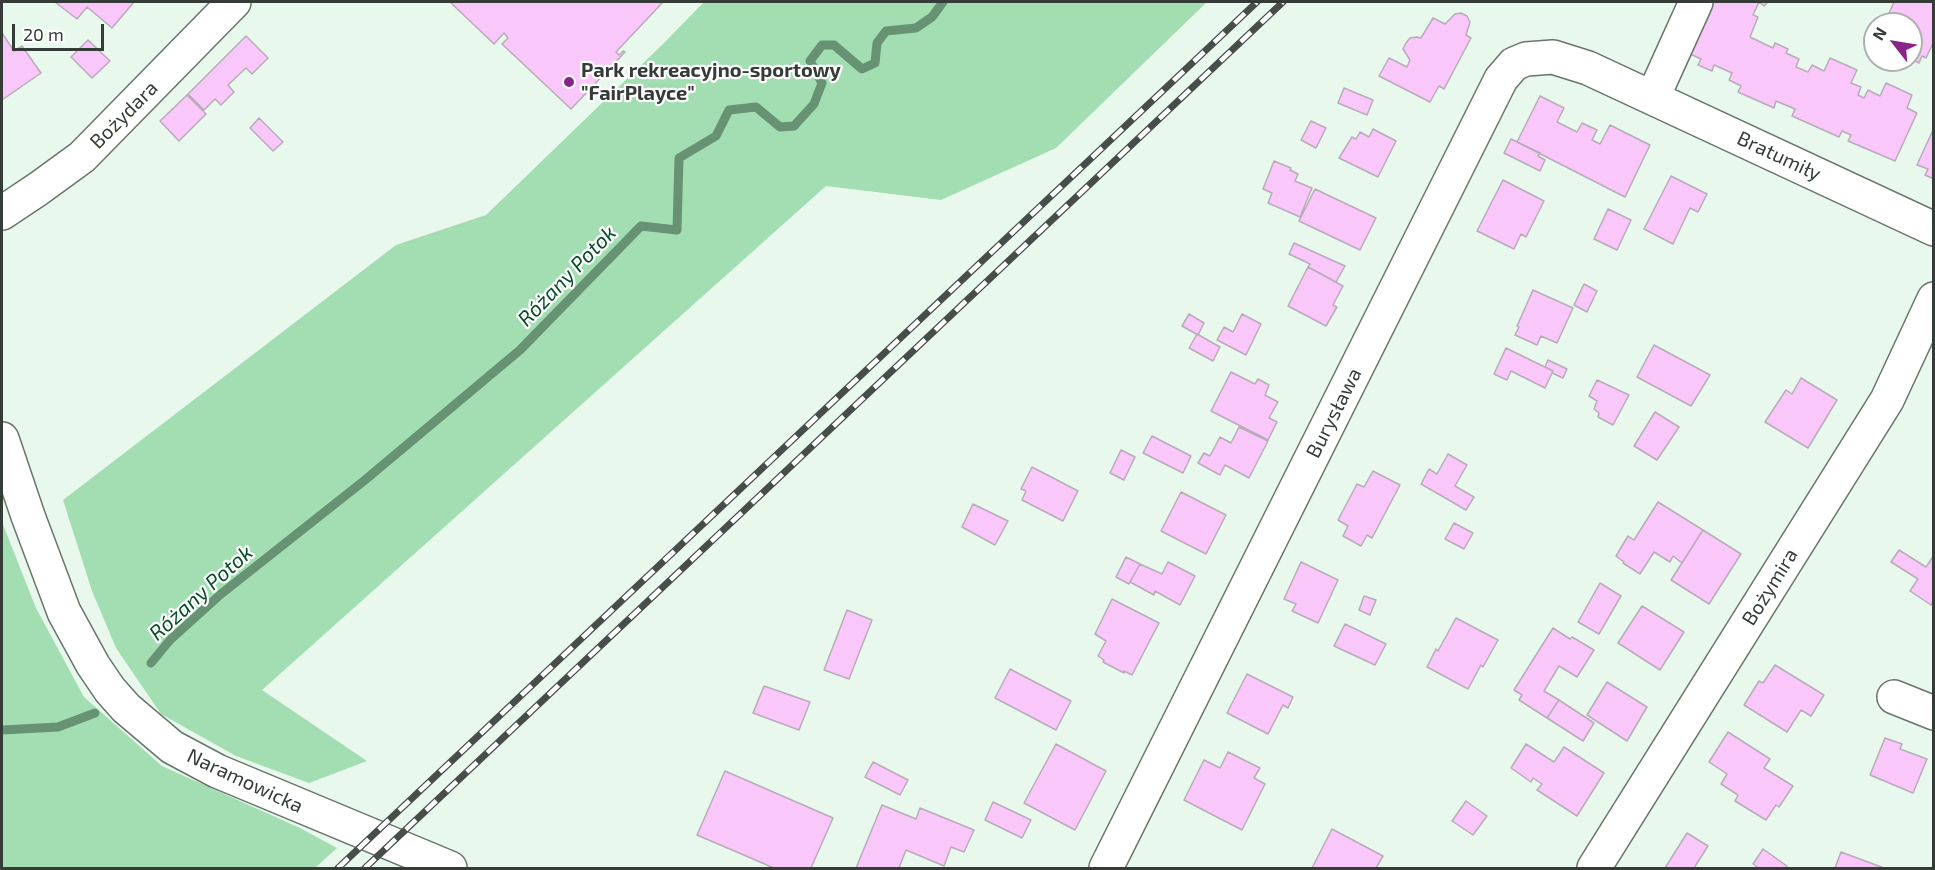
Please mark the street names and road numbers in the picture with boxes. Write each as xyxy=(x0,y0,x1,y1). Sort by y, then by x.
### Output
street label: Bożydara xyxy=(85,76,163,154)
street label: Bratumiły xyxy=(1733,126,1825,186)
street label: Burysława xyxy=(1301,364,1367,462)
street label: Bożymira xyxy=(1737,544,1803,630)
street label: Naramowicka xyxy=(183,744,307,818)

